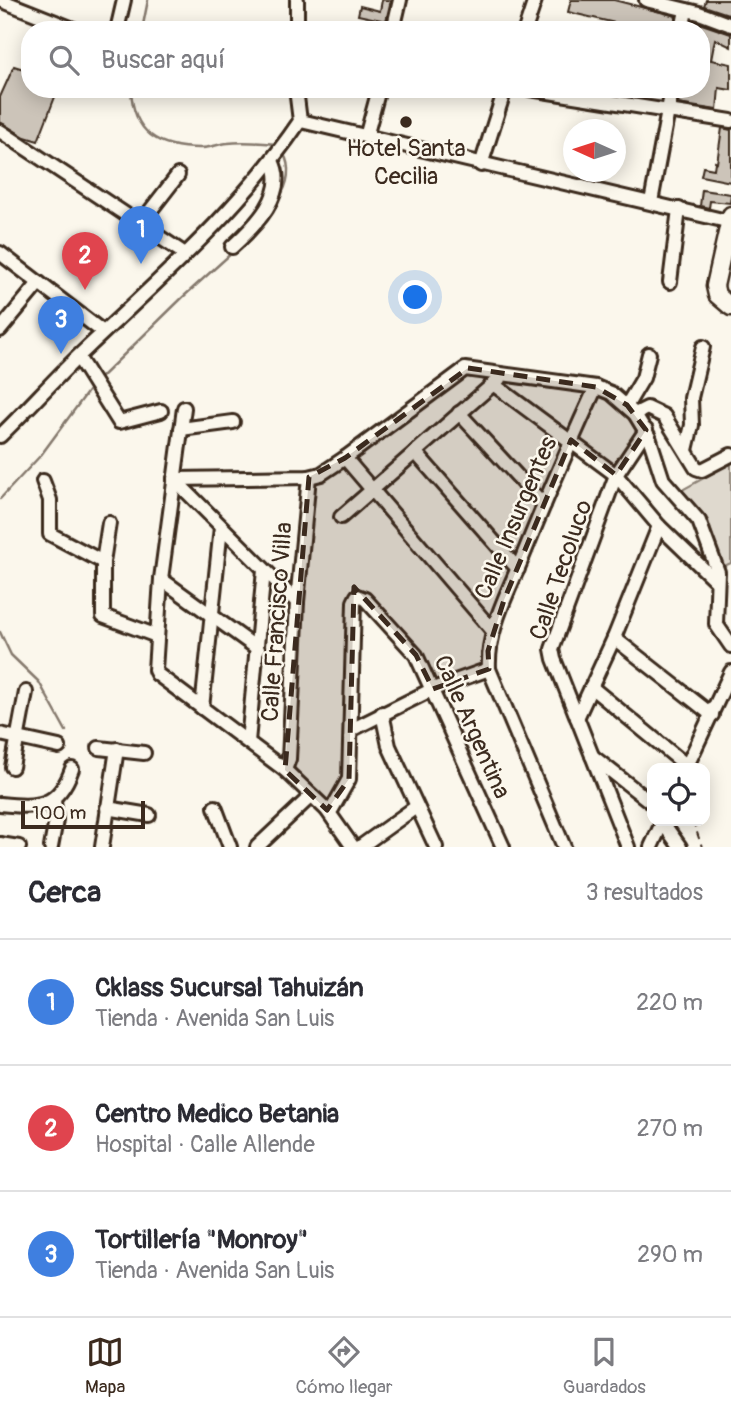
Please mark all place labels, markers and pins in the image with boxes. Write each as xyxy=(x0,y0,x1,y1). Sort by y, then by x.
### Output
marker: Hotel Santa Cecilia xyxy=(398,114,414,130)
place label: Hotel Santa Cecilia xyxy=(346,134,466,191)
pin: 1 xyxy=(118,206,164,264)
pin: 2 xyxy=(62,232,108,290)
pin: 3 xyxy=(38,296,84,354)

